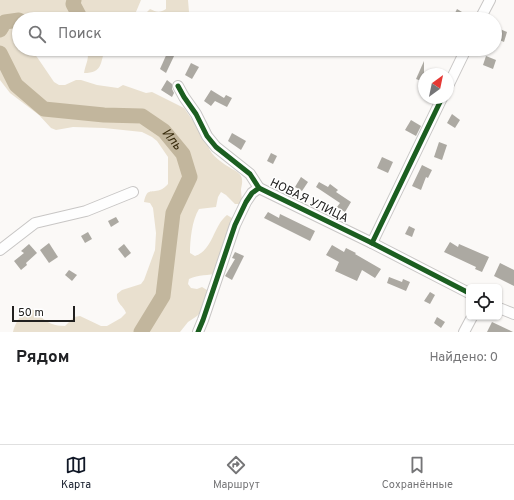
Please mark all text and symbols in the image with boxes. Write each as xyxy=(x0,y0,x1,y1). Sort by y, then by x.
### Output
search box xyxy=(12,12,502,56)
icon: search xyxy=(26,23,48,45)
text: Поиск xyxy=(58,25,102,44)
north arrow xyxy=(418,68,454,104)
water label: Иль xyxy=(158,126,185,154)
street label: НОВАЯ УЛИЦА xyxy=(267,175,351,227)
map controls xyxy=(466,284,502,320)
button: locate xyxy=(466,284,502,320)
scale bar xyxy=(12,304,75,323)
text: 50 m xyxy=(18,306,44,320)
text: Рядом xyxy=(16,347,69,369)
text: Найдено: 0 xyxy=(430,350,498,366)
tab: Карта xyxy=(61,454,91,492)
tab: Маршрут xyxy=(213,454,260,492)
tab: Сохранённые xyxy=(382,454,453,492)

